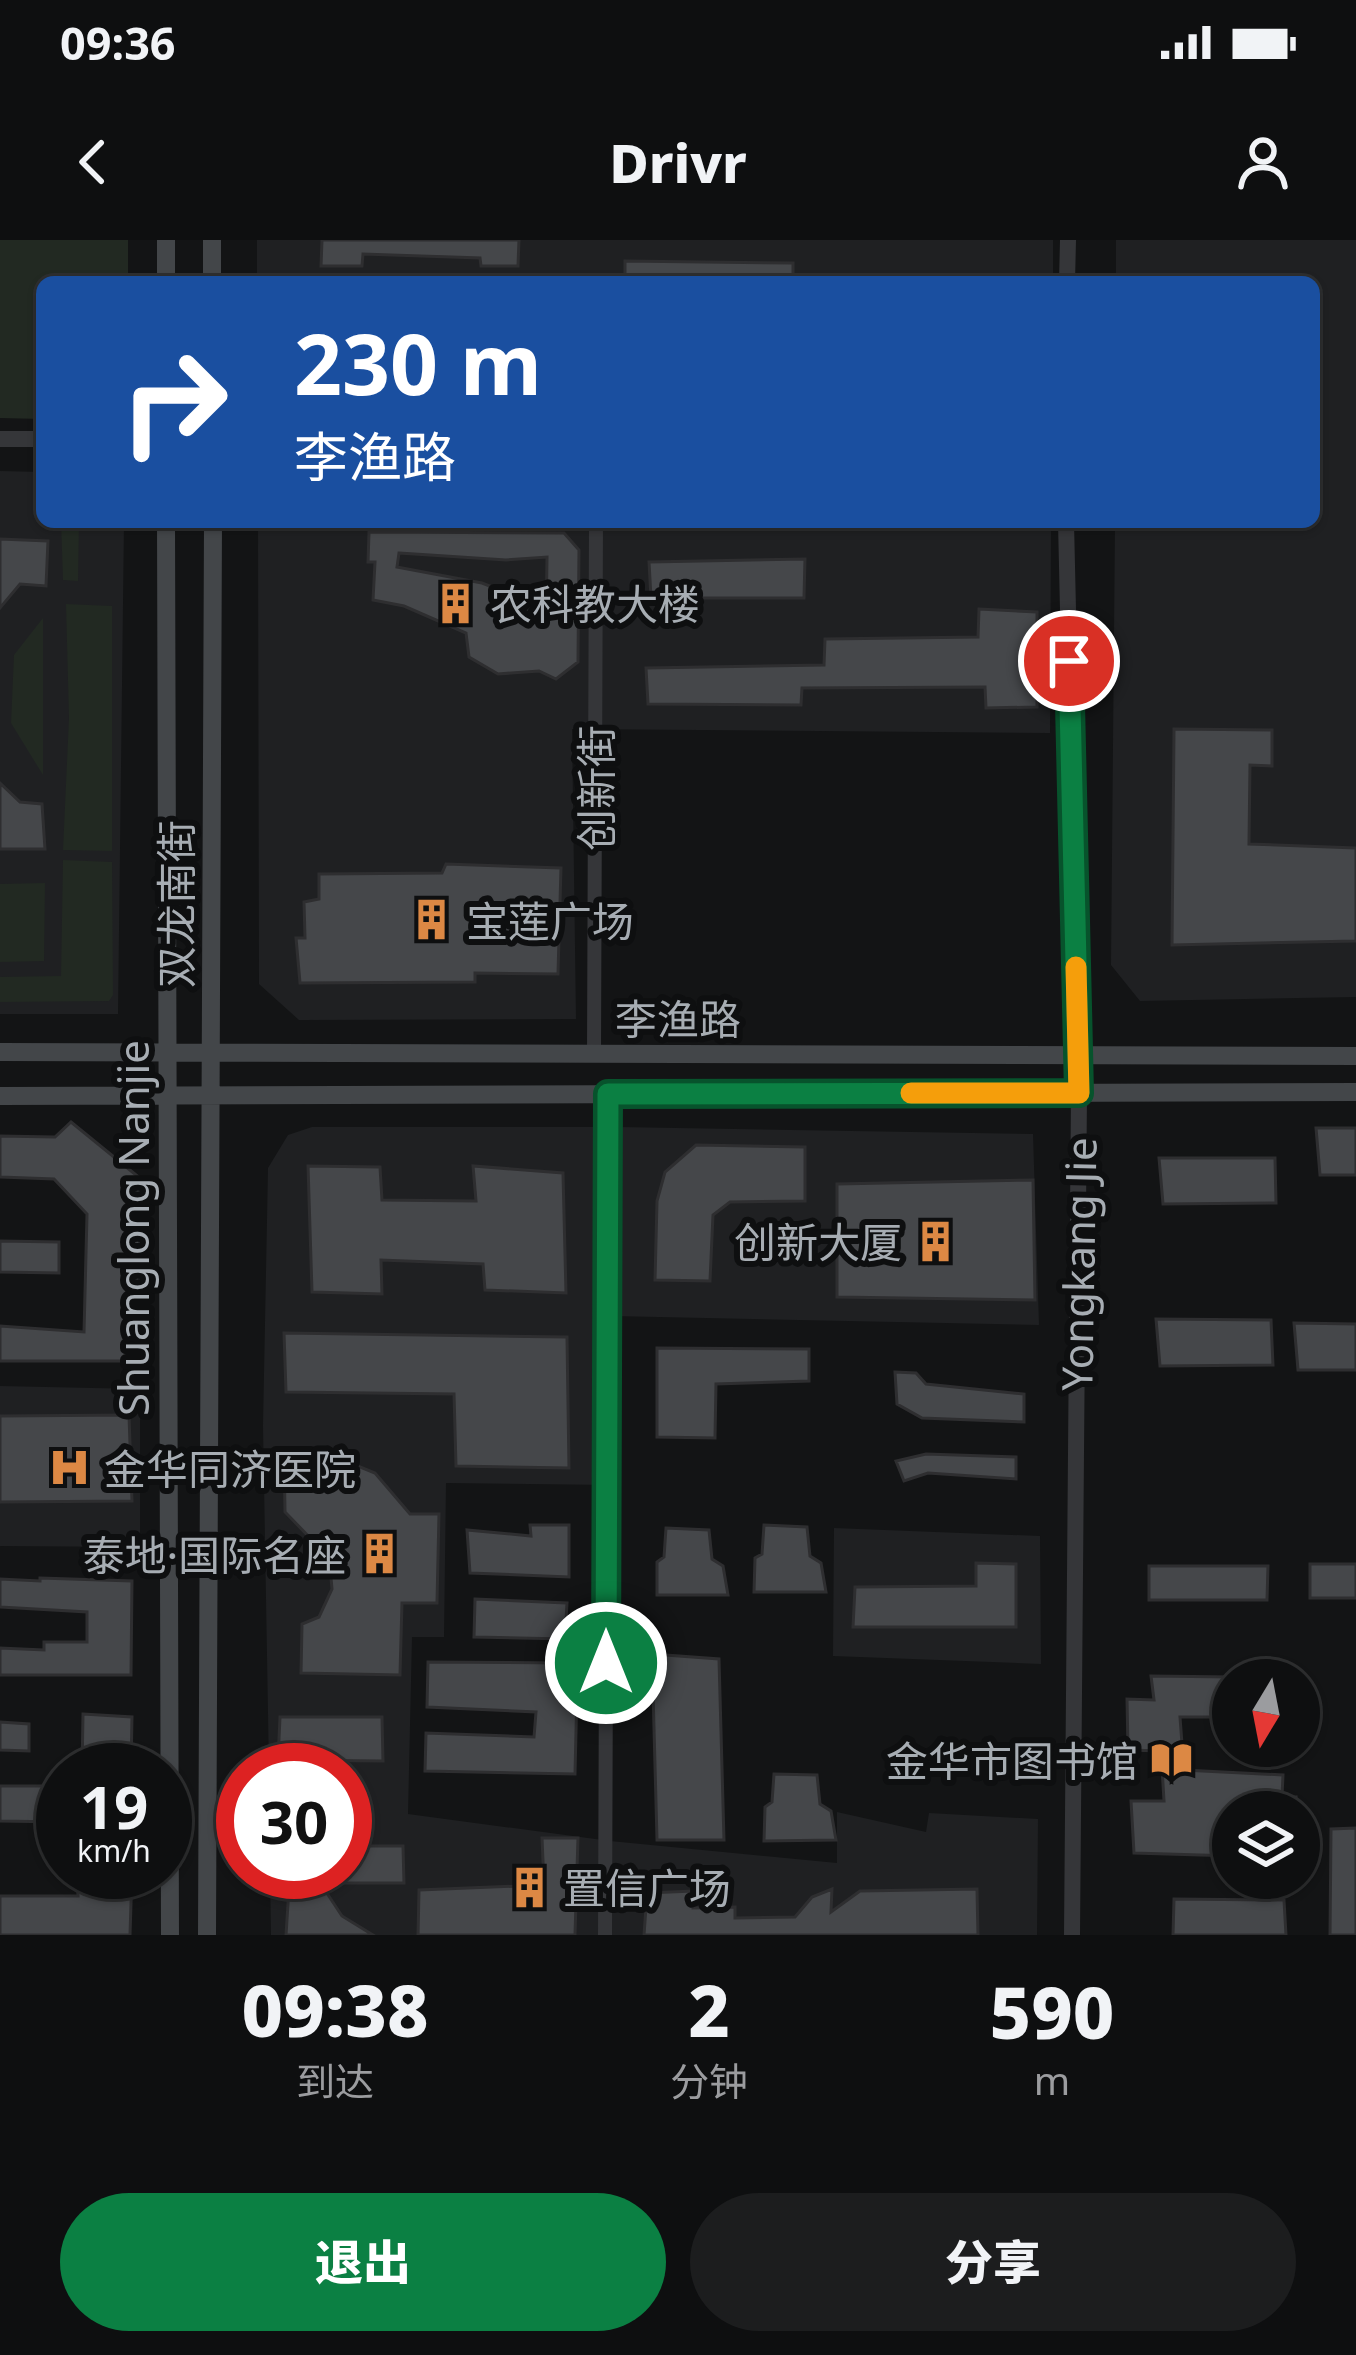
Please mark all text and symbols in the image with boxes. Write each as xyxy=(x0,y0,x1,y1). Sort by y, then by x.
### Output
text: 09:36 xyxy=(60,12,176,73)
text: Drivr xyxy=(609,125,747,199)
icon: back xyxy=(60,129,126,195)
icon: person xyxy=(1230,129,1296,195)
text: 230 m xyxy=(294,305,542,420)
icon: right xyxy=(96,324,252,480)
text: 李渔路 xyxy=(294,419,456,493)
place label: 农科教大楼 xyxy=(490,575,700,632)
building icon: 农科教大楼 xyxy=(433,580,479,626)
pin xyxy=(1018,610,1120,712)
icon: arrive xyxy=(1036,628,1102,694)
street label: 创新街 xyxy=(567,725,624,851)
street label: 双龙南街 xyxy=(147,820,204,988)
place label: 宝莲广场 xyxy=(466,892,634,949)
building icon: 宝莲广场 xyxy=(409,897,455,943)
street label: 李渔路 xyxy=(615,990,741,1047)
street label: Shuanglong Nanjie xyxy=(104,1040,161,1416)
street label: Yongkang Jie xyxy=(1047,1137,1109,1391)
place label: 创新大厦 xyxy=(734,1213,902,1270)
building icon: 创新大厦 xyxy=(913,1218,959,1264)
place label: 金华同济医院 xyxy=(104,1440,356,1497)
hospital icon: 金华同济医院 xyxy=(47,1445,93,1491)
place label: 泰地·国际名座 xyxy=(83,1526,346,1583)
building icon: 泰地·国际名座 xyxy=(357,1531,403,1577)
position arrow xyxy=(543,1600,669,1726)
north arrow xyxy=(1212,1659,1320,1767)
map controls xyxy=(1212,1659,1320,1899)
place label: 金华市图书馆 xyxy=(886,1732,1138,1789)
library icon: 金华市图书馆 xyxy=(1149,1737,1195,1783)
speed limit sign: 30 xyxy=(216,1743,372,1899)
text: 19 xyxy=(80,1765,148,1847)
button: layers xyxy=(1212,1791,1320,1899)
text: km/h xyxy=(77,1830,151,1871)
place label: 置信广场 xyxy=(563,1859,731,1916)
building icon: 置信广场 xyxy=(506,1864,552,1910)
text: 09:38 xyxy=(242,1960,429,2058)
text: 2 xyxy=(688,1960,730,2058)
text: 590 xyxy=(990,1962,1114,2060)
text: m xyxy=(1034,2053,1070,2106)
text: 到达 xyxy=(296,2054,374,2107)
text: 分钟 xyxy=(670,2054,748,2107)
button: 退出 xyxy=(60,2193,666,2331)
button: 分享 xyxy=(690,2193,1296,2331)

